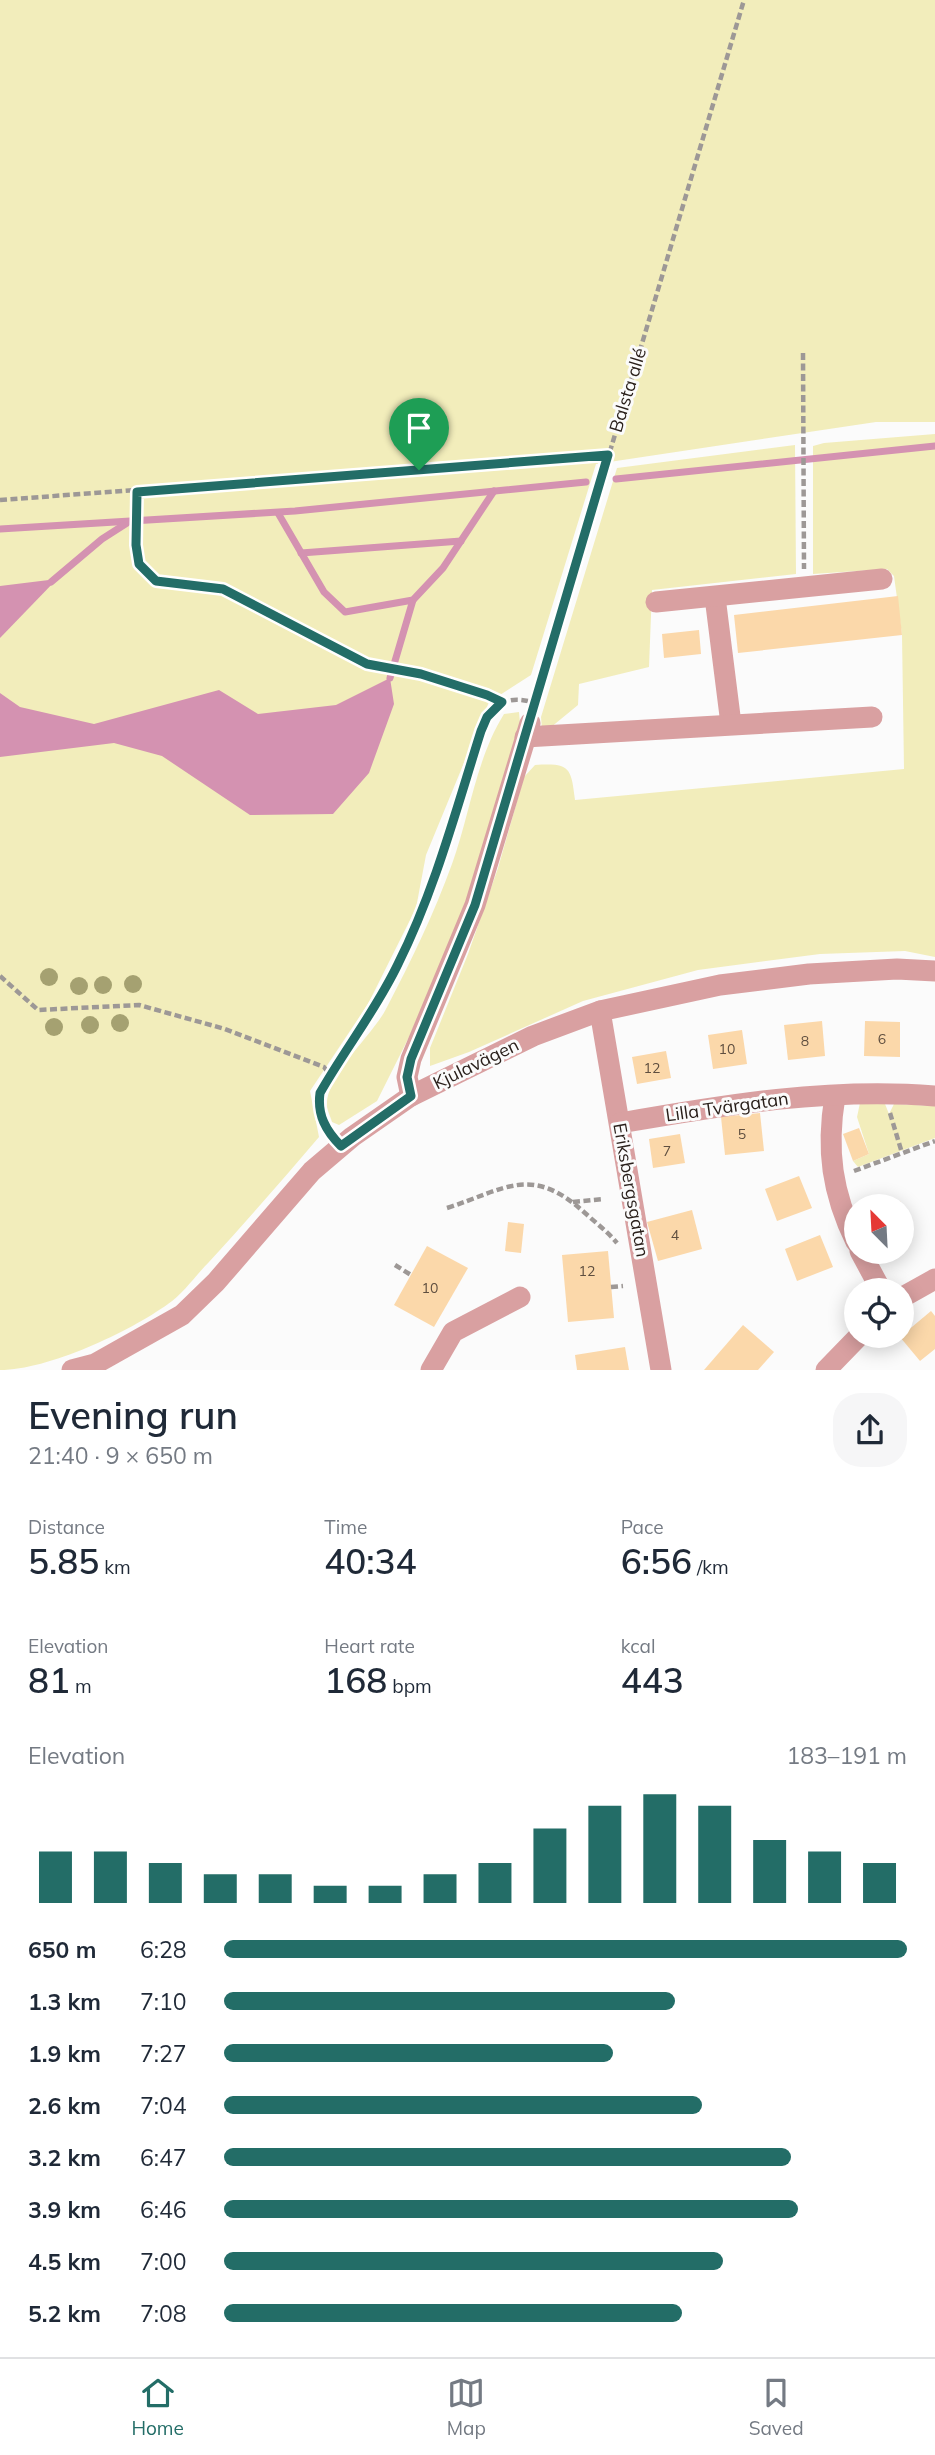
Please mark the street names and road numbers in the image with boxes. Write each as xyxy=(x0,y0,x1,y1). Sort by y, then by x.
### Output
street label: Balsta allé xyxy=(604,345,651,435)
street label: Kjulavägen xyxy=(429,1033,522,1094)
street label: Lilla Tvärgatan xyxy=(664,1086,790,1127)
street label: Eriksbergsgatan xyxy=(608,1121,655,1259)

